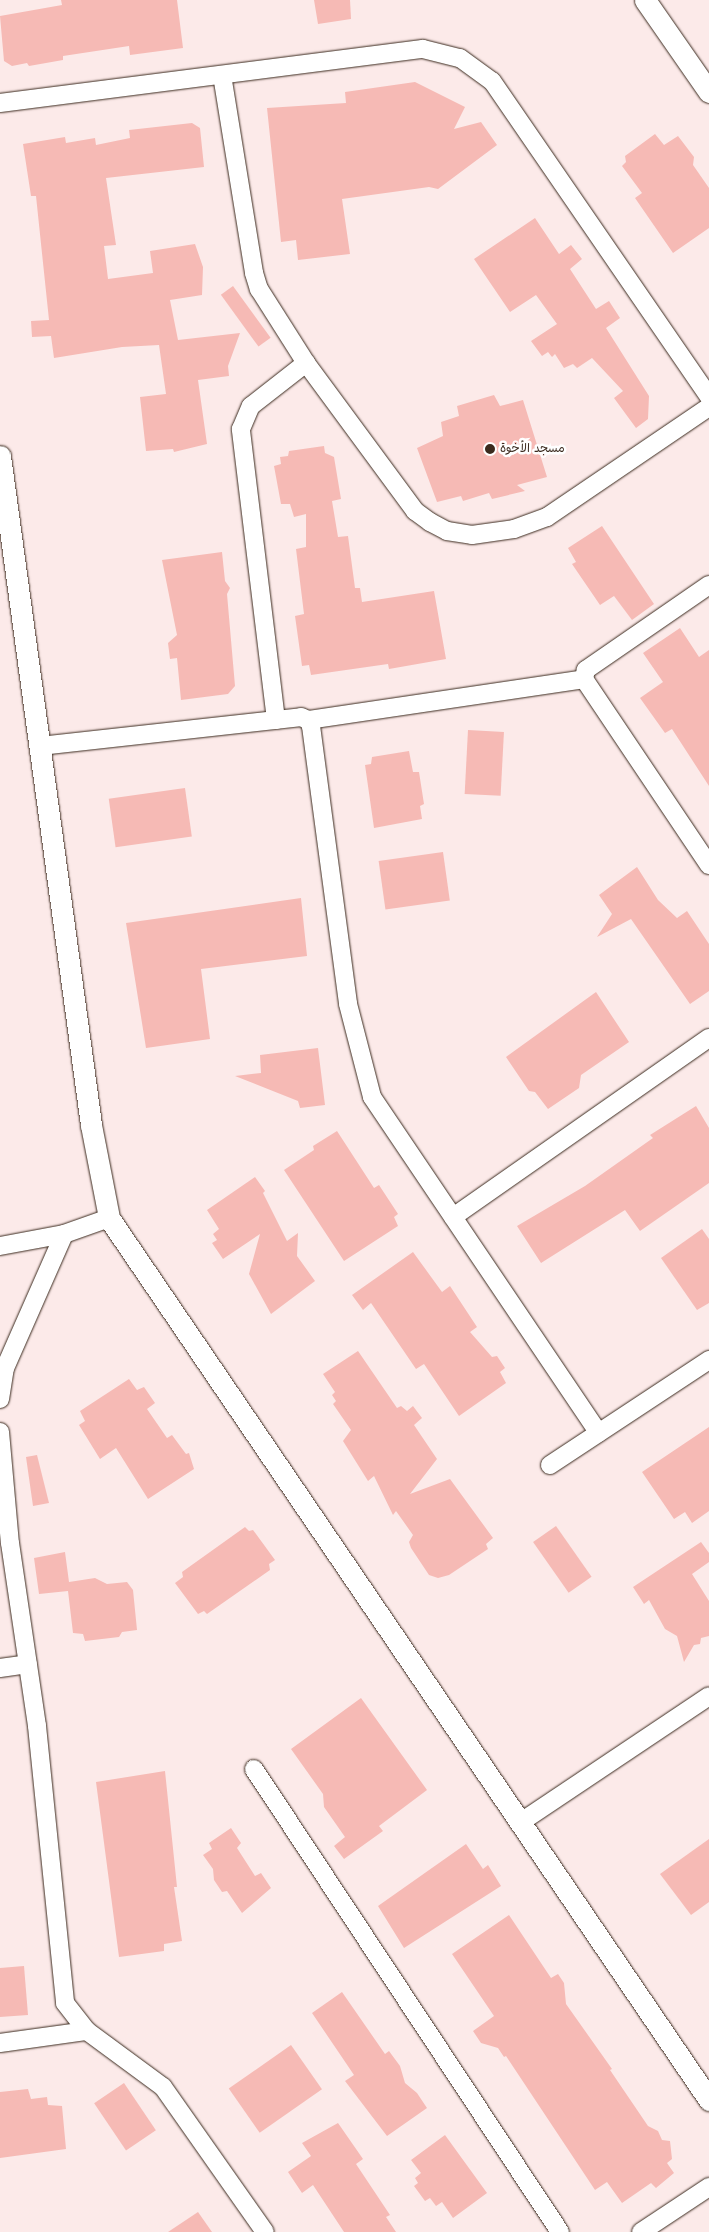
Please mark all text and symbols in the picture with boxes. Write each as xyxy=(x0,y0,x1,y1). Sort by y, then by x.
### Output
place label: مسجد الأخوة xyxy=(500,442,565,456)
marker: مسجد الأخوة xyxy=(484,443,496,455)

